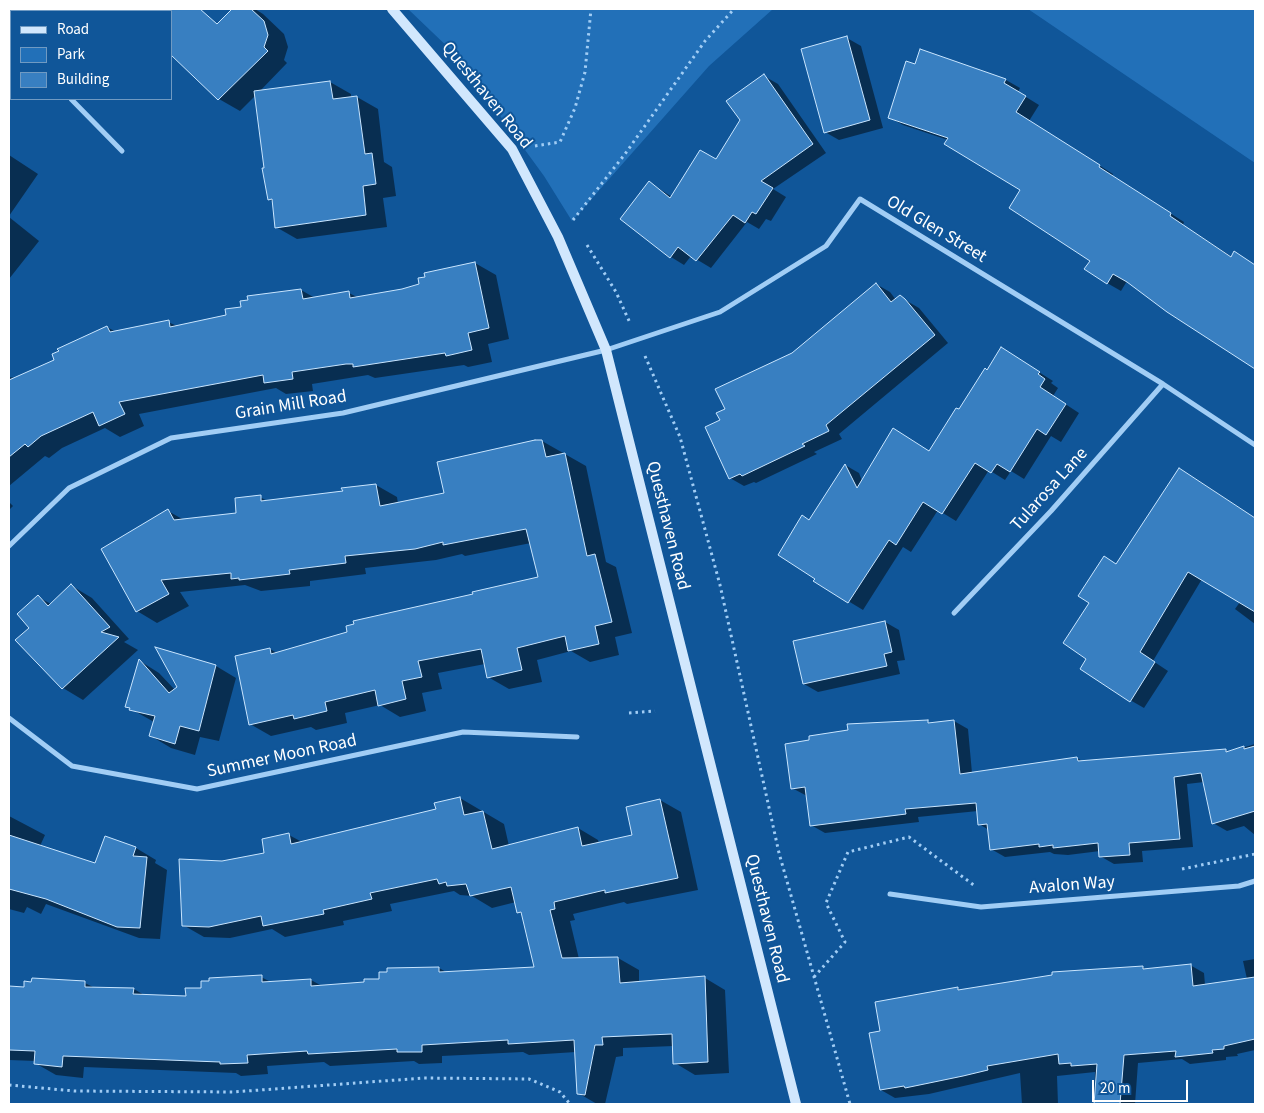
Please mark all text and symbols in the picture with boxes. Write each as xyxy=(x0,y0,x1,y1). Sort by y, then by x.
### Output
legend xyxy=(10,10,172,100)
text: Road xyxy=(57,19,89,40)
street label: Questhaven Road xyxy=(436,38,536,154)
text: Park xyxy=(57,44,85,65)
text: Building xyxy=(57,69,109,90)
street label: Old Glen Street xyxy=(882,192,990,268)
street label: Grain Mill Road xyxy=(234,387,348,425)
street label: Tularosa Lane xyxy=(1007,444,1093,536)
street label: Questhaven Road xyxy=(641,459,693,593)
street label: Summer Moon Road xyxy=(205,731,359,783)
street label: Questhaven Road xyxy=(740,852,792,986)
street label: Avalon Way xyxy=(1028,872,1116,900)
scale bar xyxy=(1094,1070,1190,1102)
text: 20 m xyxy=(1100,1078,1130,1099)

